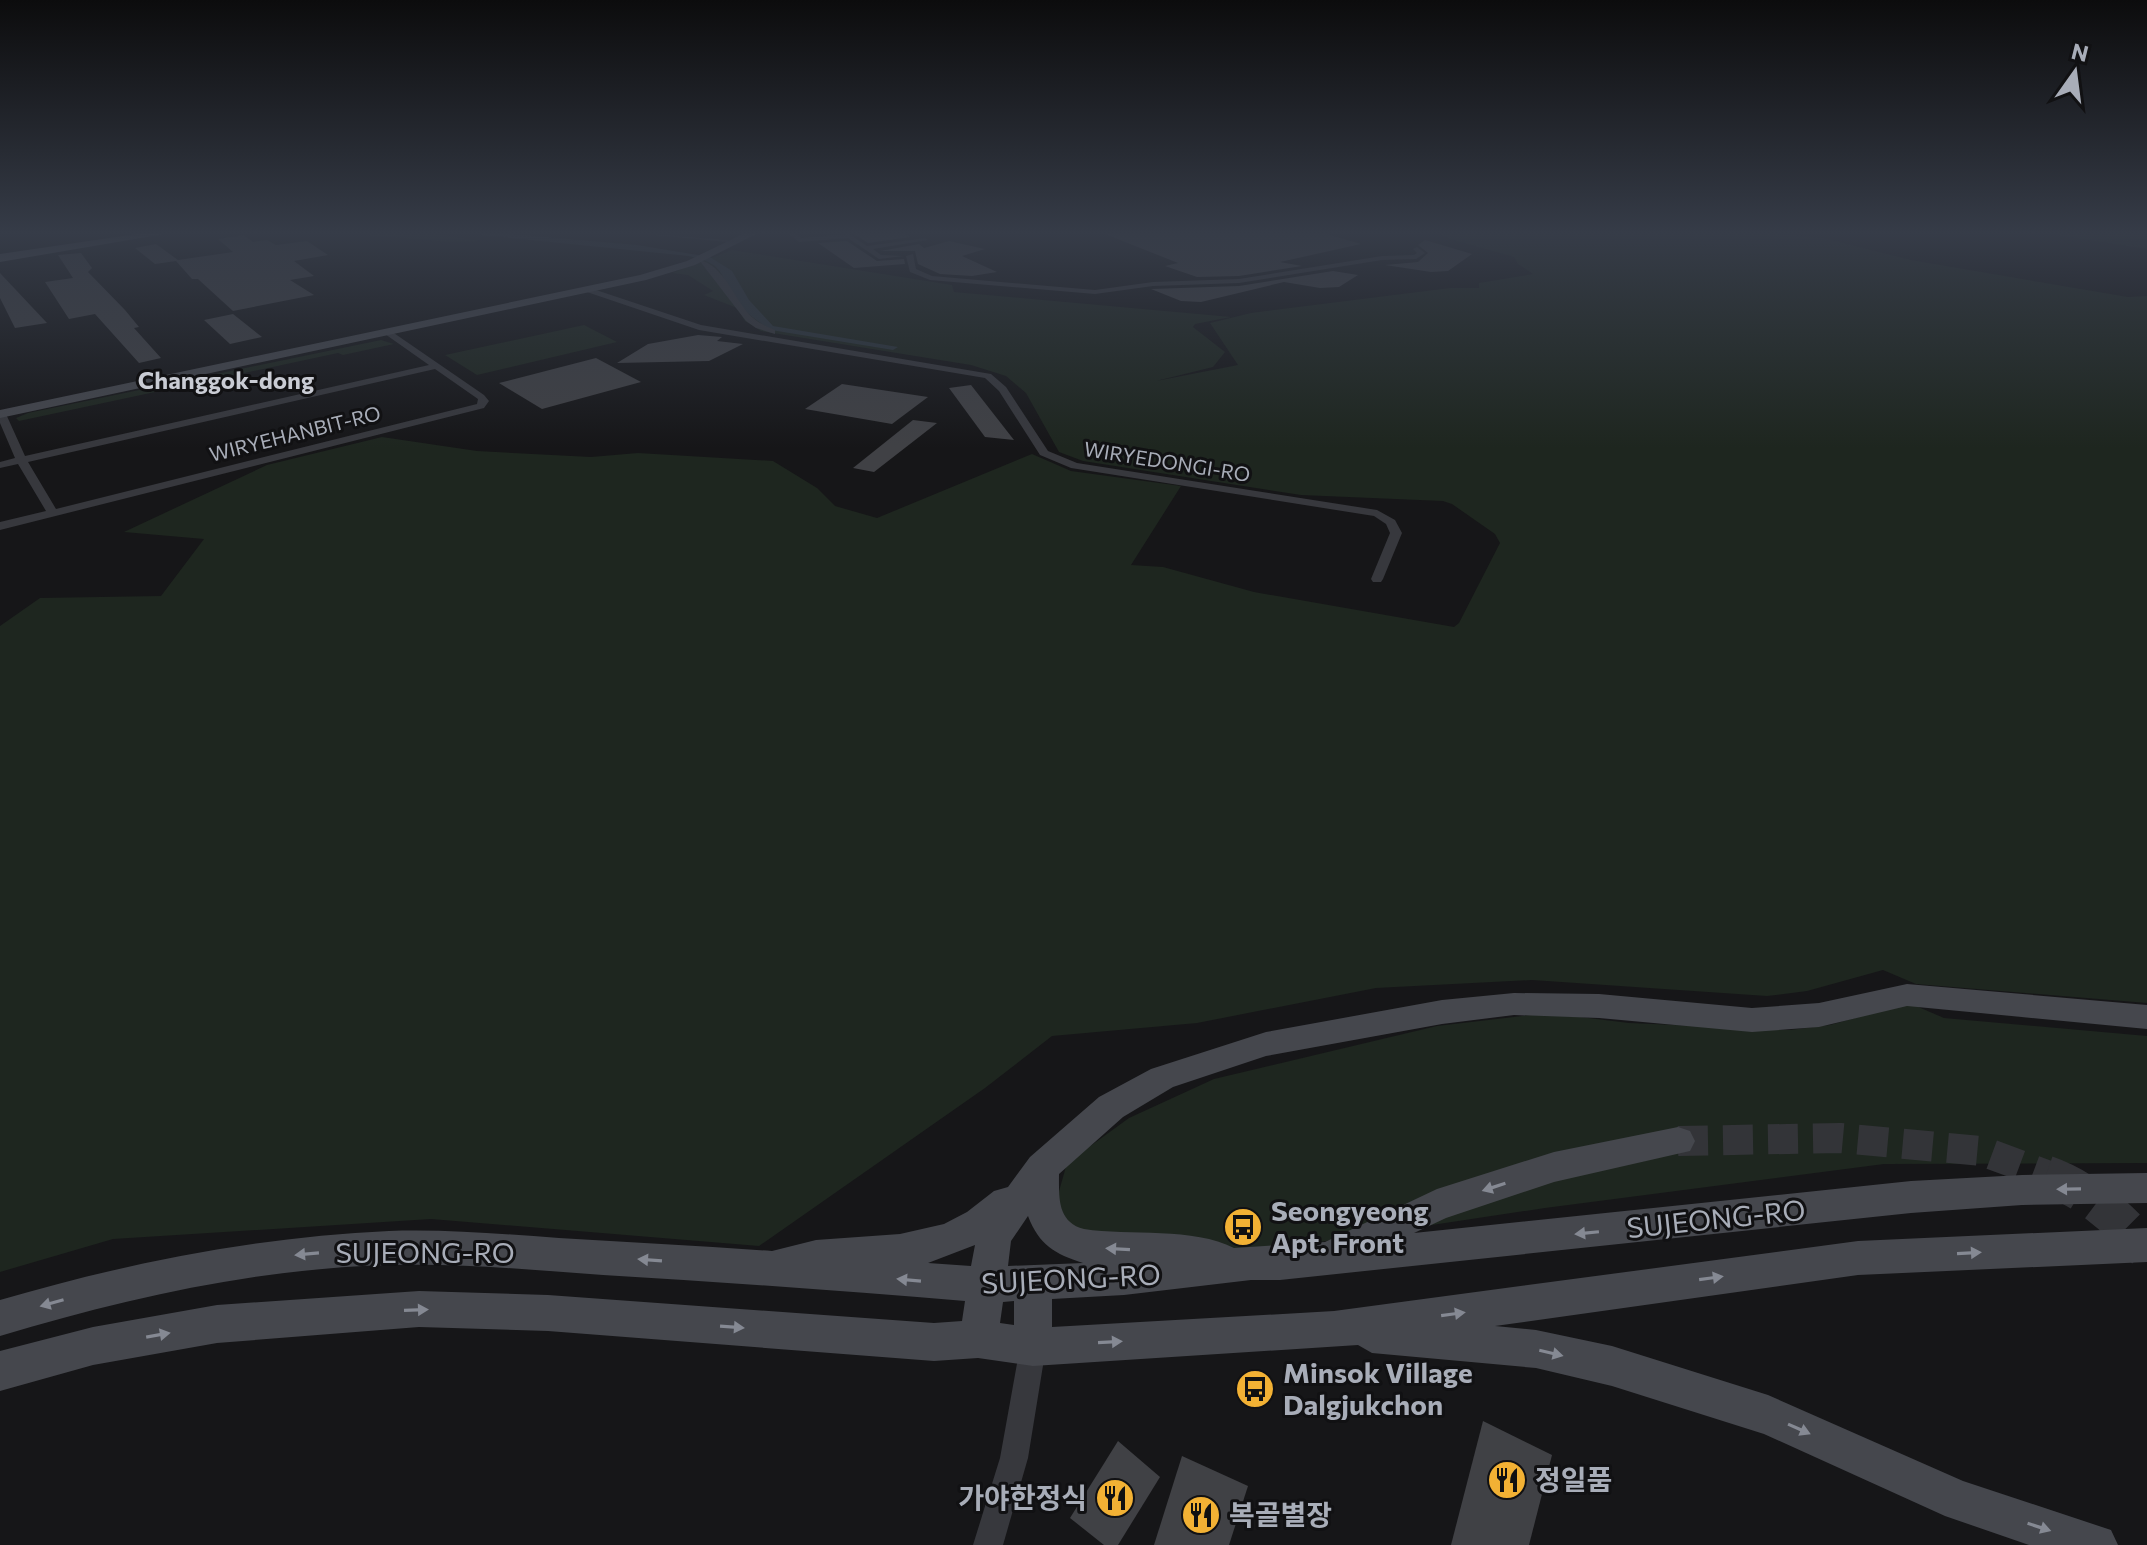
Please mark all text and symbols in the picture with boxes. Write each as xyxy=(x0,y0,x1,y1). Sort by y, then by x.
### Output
north arrow xyxy=(2035,32,2115,112)
text: N xyxy=(2069,37,2091,67)
district label: Changgok-dong xyxy=(138,365,314,394)
street label: WIRYEHANBIT-RO xyxy=(207,400,383,466)
street label: WIRYEDONGI-RO xyxy=(1082,436,1252,486)
one-way arrow xyxy=(1481,1181,1505,1193)
one-way arrow xyxy=(2056,1183,2081,1195)
street label: SUJEONG-RO xyxy=(1625,1192,1807,1244)
place label: Seongyeong Apt. Front xyxy=(1271,1193,1429,1259)
bus stop icon: Seongyeong Apt. Front xyxy=(1222,1206,1264,1248)
one-way arrow xyxy=(1574,1227,1599,1240)
street label: SUJEONG-RO xyxy=(335,1235,515,1269)
one-way arrow xyxy=(1105,1242,1130,1255)
one-way arrow xyxy=(1957,1246,1982,1259)
one-way arrow xyxy=(294,1248,319,1261)
one-way arrow xyxy=(637,1253,662,1266)
street label: SUJEONG-RO xyxy=(981,1256,1161,1300)
one-way arrow xyxy=(1698,1271,1723,1284)
one-way arrow xyxy=(896,1274,921,1287)
one-way arrow xyxy=(39,1297,63,1310)
one-way arrow xyxy=(404,1303,429,1316)
one-way arrow xyxy=(1441,1307,1466,1320)
one-way arrow xyxy=(719,1321,744,1334)
one-way arrow xyxy=(145,1328,170,1340)
one-way arrow xyxy=(1098,1336,1123,1349)
one-way arrow xyxy=(1538,1347,1563,1359)
place label: Minsok Village Dalgjukchon xyxy=(1283,1355,1473,1421)
bus stop icon: Minsok Village Dalgjukchon xyxy=(1234,1368,1276,1410)
one-way arrow xyxy=(1787,1422,1811,1436)
restaurant icon: 정일품 xyxy=(1486,1459,1528,1501)
place label: 정일품 xyxy=(1535,1462,1612,1496)
restaurant icon: 가야한정식 xyxy=(1094,1477,1136,1519)
place label: 가야한정식 xyxy=(958,1480,1087,1514)
restaurant icon: 복골별장 xyxy=(1180,1494,1222,1536)
place label: 복골별장 xyxy=(1229,1497,1332,1531)
one-way arrow xyxy=(2028,1521,2052,1533)

